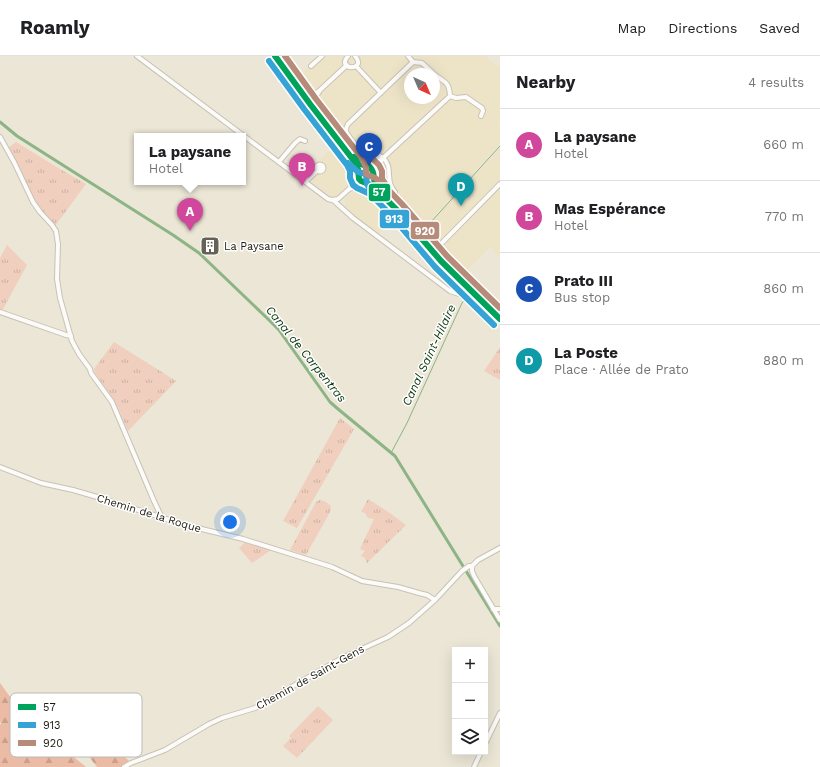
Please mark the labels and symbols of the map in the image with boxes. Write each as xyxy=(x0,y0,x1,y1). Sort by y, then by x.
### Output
north arrow xyxy=(404,68,440,104)
pin: C xyxy=(356,133,382,166)
pin: B xyxy=(289,153,315,186)
pin: D xyxy=(448,173,474,206)
line badge: 57 xyxy=(368,183,391,202)
text: 57 xyxy=(373,186,386,199)
pin: A xyxy=(177,198,203,231)
line badge: 913 xyxy=(379,209,410,229)
text: 913 xyxy=(385,213,403,226)
line badge: 920 xyxy=(410,221,440,240)
text: 920 xyxy=(415,225,435,238)
building icon: La Paysane xyxy=(199,235,221,257)
place label: La Paysane xyxy=(224,240,284,253)
water label: Canal Saint-Hilaire xyxy=(399,302,459,408)
water label: Canal de Carpentras xyxy=(263,303,349,405)
street label: Chemin de la Roque xyxy=(95,491,203,536)
your location xyxy=(220,512,240,532)
street label: Chemin de Saint-Gens xyxy=(254,642,367,713)
legend xyxy=(10,693,142,757)
text: 57 xyxy=(43,701,56,714)
text: 913 xyxy=(43,719,61,732)
text: 920 xyxy=(43,737,63,750)

